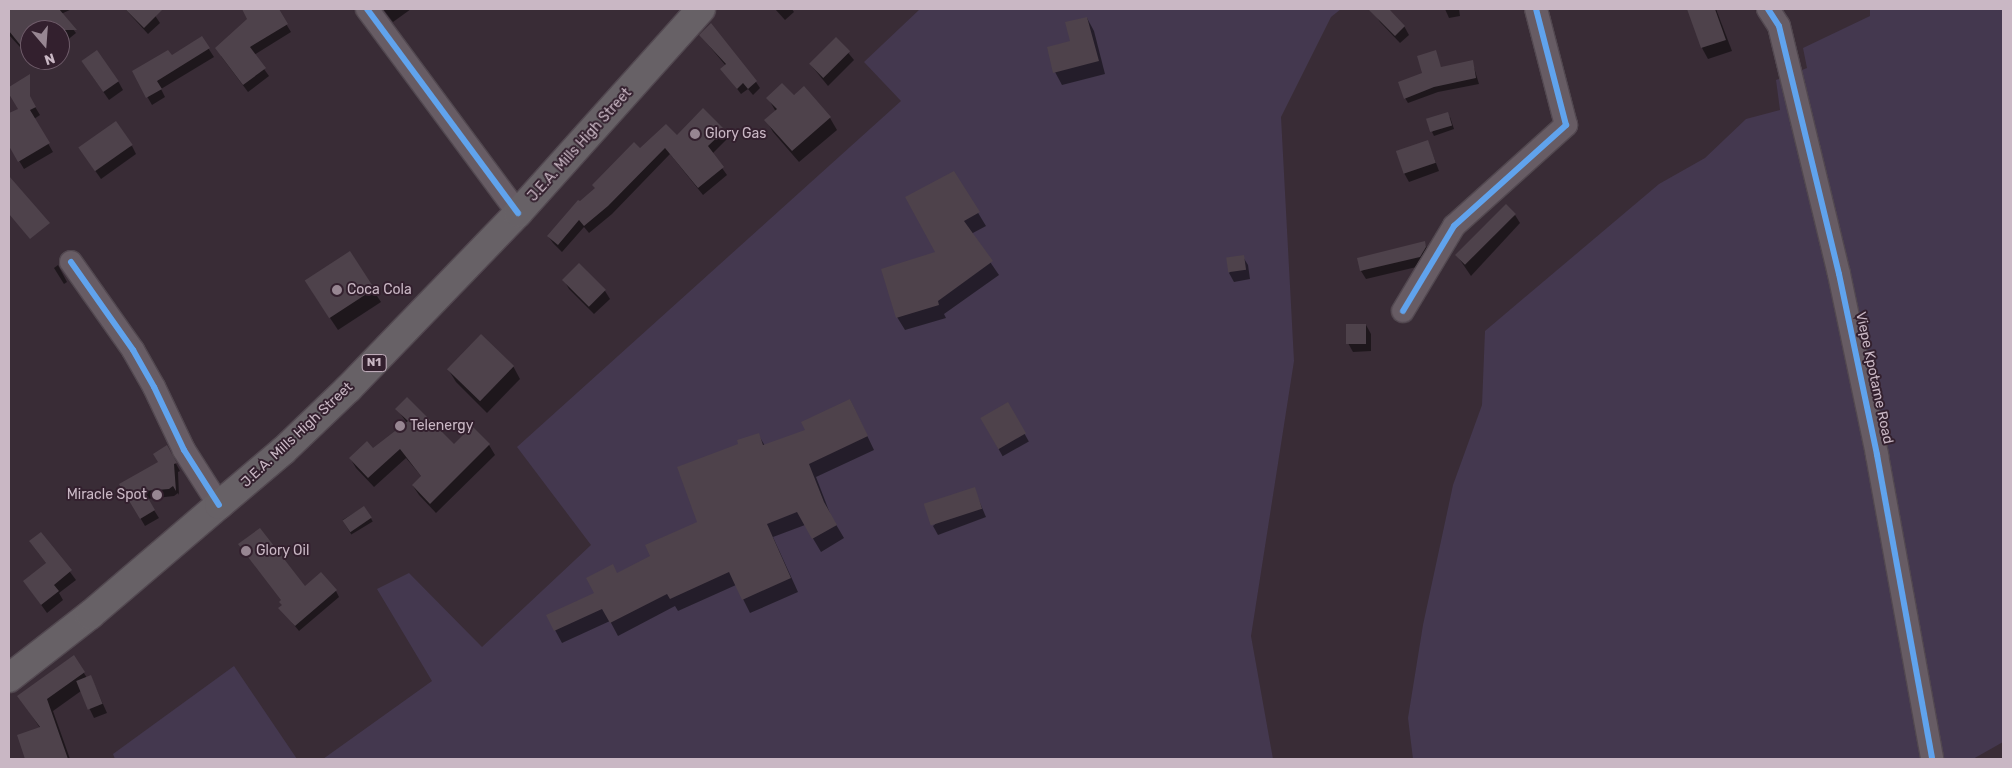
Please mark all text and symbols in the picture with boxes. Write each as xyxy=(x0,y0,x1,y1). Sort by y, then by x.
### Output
north arrow xyxy=(20,20,70,70)
text: N xyxy=(42,49,57,68)
street label: J.E.A. Mills High Street xyxy=(525,85,635,205)
place label: Glory Gas xyxy=(705,126,767,142)
marker: Glory Gas xyxy=(689,128,701,140)
place label: Coca Cola xyxy=(347,282,412,298)
marker: Coca Cola xyxy=(331,284,343,296)
street label: Viepe Kpotame Road xyxy=(1852,310,1896,446)
road number: N1 xyxy=(362,353,386,372)
street label: J.E.A. Mills High Street xyxy=(238,379,356,491)
place label: Telenergy xyxy=(410,418,473,434)
marker: Telenergy xyxy=(394,420,406,432)
place label: Miracle Spot xyxy=(67,487,147,503)
marker: Miracle Spot xyxy=(151,489,163,501)
place label: Glory Oil xyxy=(256,543,310,559)
marker: Glory Oil xyxy=(240,545,252,557)

